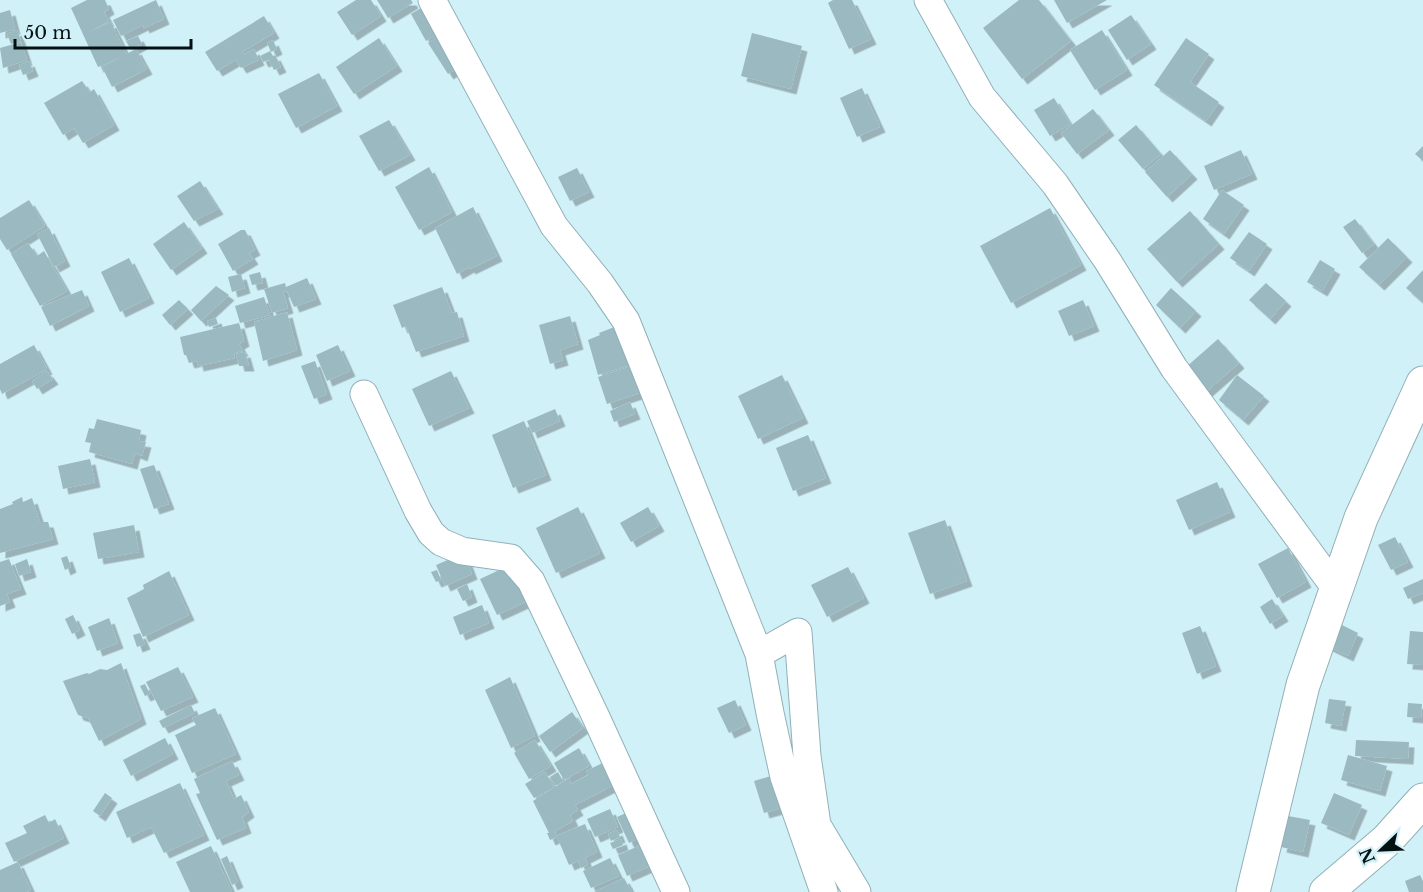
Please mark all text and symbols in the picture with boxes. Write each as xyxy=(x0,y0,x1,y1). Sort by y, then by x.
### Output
scale bar xyxy=(15,12,190,50)
text: 50 m xyxy=(24,22,72,44)
north arrow xyxy=(1351,820,1411,880)
text: N xyxy=(1355,845,1379,867)

